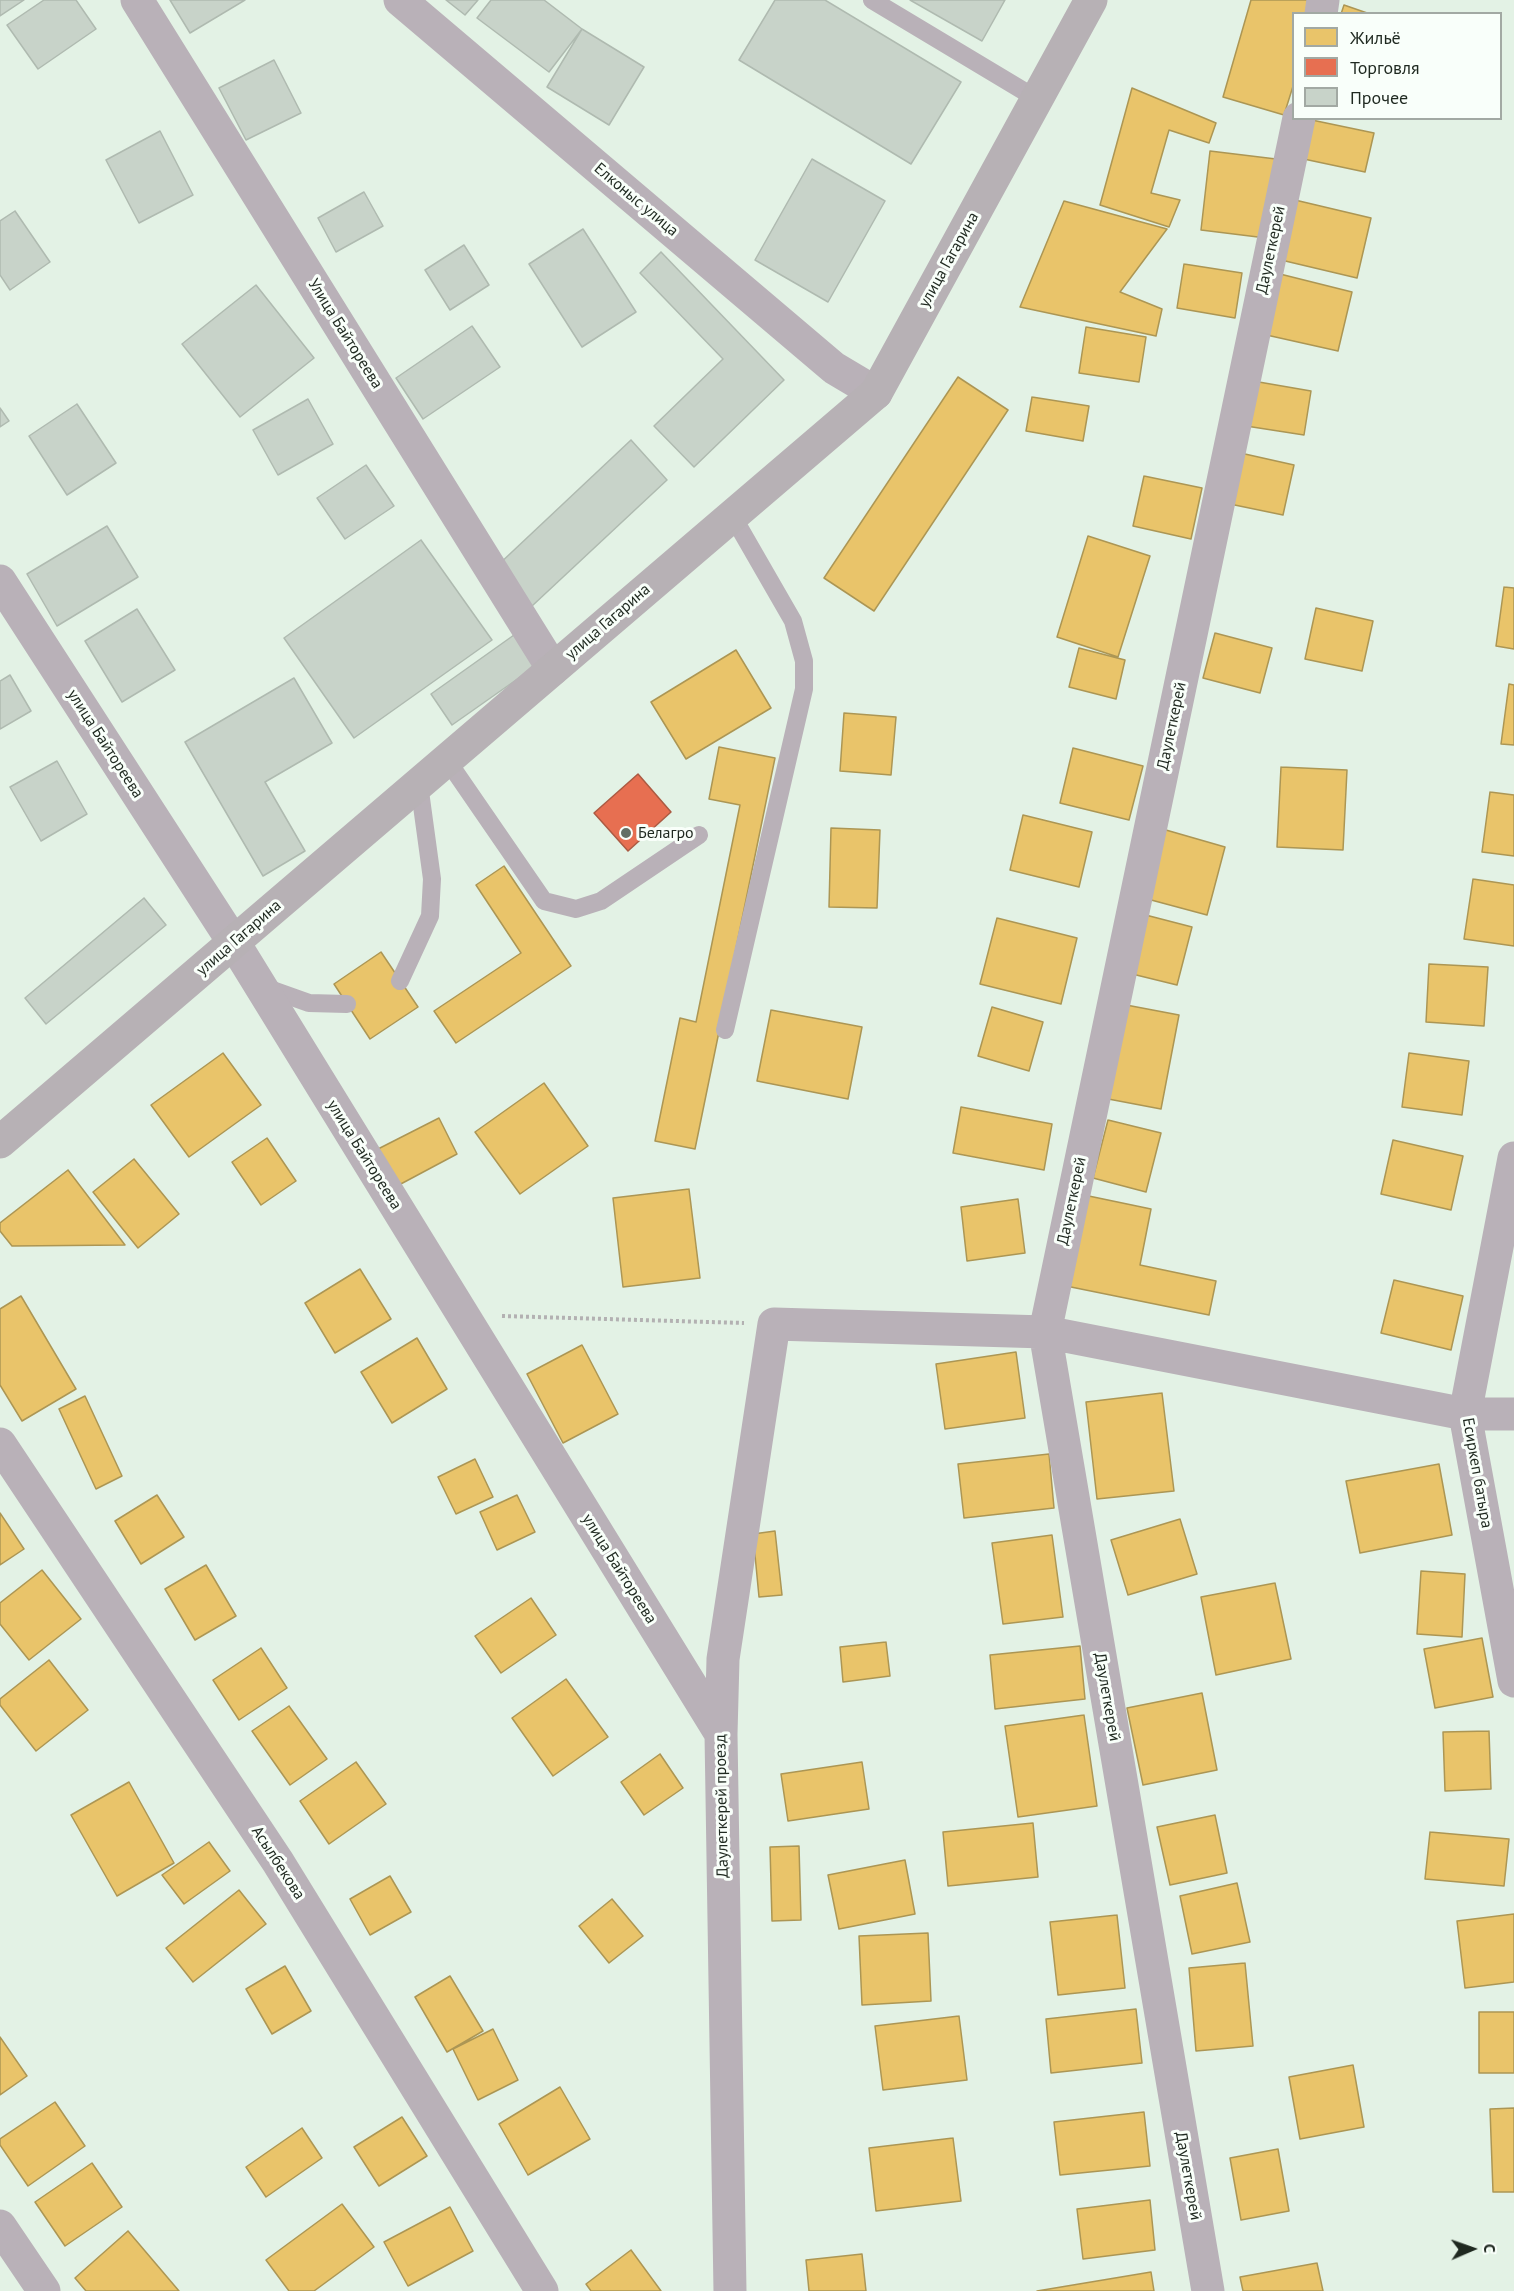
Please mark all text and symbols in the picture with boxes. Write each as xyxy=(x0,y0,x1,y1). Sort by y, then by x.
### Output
legend xyxy=(1292,12,1502,120)
text: Жильё xyxy=(1350,26,1401,49)
text: Торговля xyxy=(1350,56,1420,79)
text: Прочее xyxy=(1350,86,1408,109)
street label: Елконыс улица xyxy=(590,159,682,241)
street label: Даулеткерей xyxy=(1252,204,1290,296)
street label: улица Гагарина xyxy=(915,209,983,311)
street label: Улица Байтореева xyxy=(303,275,387,393)
street label: улица Гагарина xyxy=(562,580,654,664)
street label: Даулеткерей xyxy=(1153,680,1191,772)
street label: улица Байтореева xyxy=(63,686,147,802)
place label: Белагро xyxy=(638,823,694,843)
marker: Белагро xyxy=(619,826,633,840)
street label: улица Гагарина xyxy=(193,896,285,980)
street label: улица Байтореева xyxy=(323,1097,405,1213)
street label: Даулеткерей xyxy=(1053,1155,1091,1247)
street label: Есиркеп батыра xyxy=(1458,1416,1496,1530)
street label: улица Байтореева xyxy=(578,1511,660,1627)
street label: Даулеткерей xyxy=(1090,1651,1124,1743)
street label: Даулеткерей проезд xyxy=(711,1734,733,1878)
street label: Асылбекова xyxy=(247,1823,309,1903)
street label: Даулеткерей xyxy=(1171,2130,1205,2222)
north arrow xyxy=(1442,2219,1502,2279)
text: С xyxy=(1480,2244,1500,2253)

